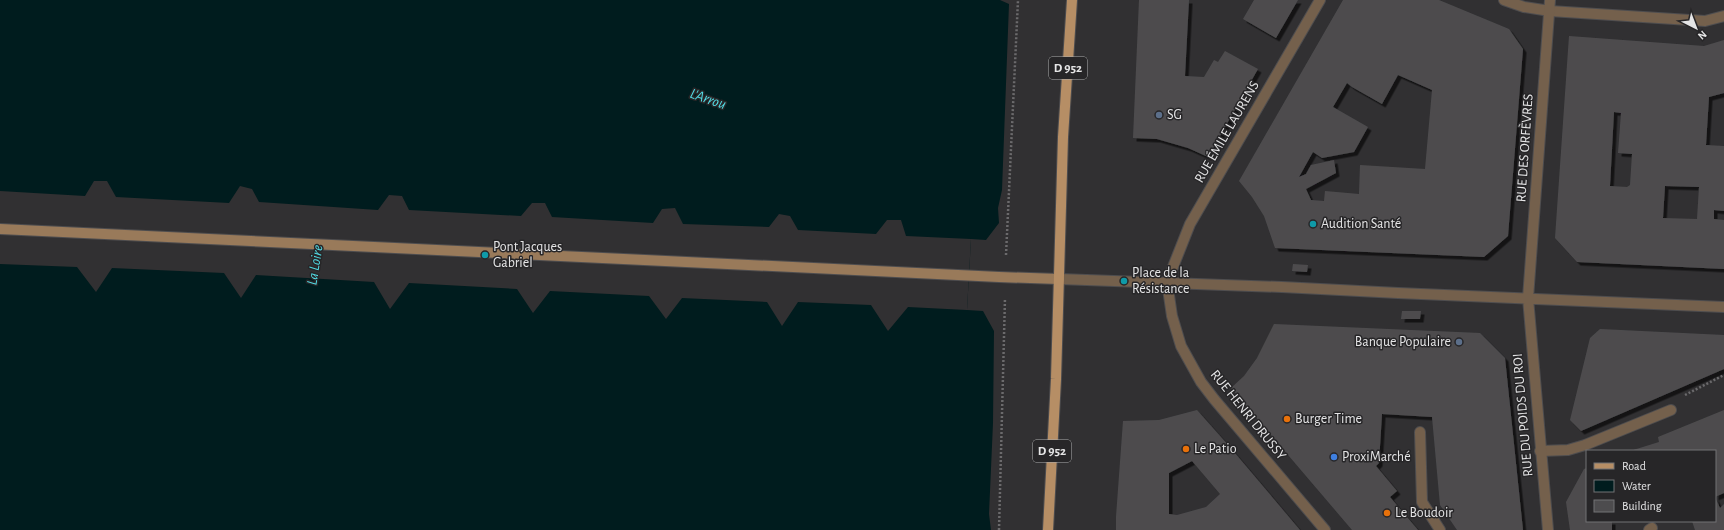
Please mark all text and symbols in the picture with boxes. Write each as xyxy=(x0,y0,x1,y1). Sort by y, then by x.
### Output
north arrow xyxy=(1676,8,1716,48)
text: N xyxy=(1696,28,1709,42)
road number: D 952 xyxy=(1049,57,1087,79)
street label: RUE ÉMILE LAURENS xyxy=(1190,77,1262,185)
water label: L'Arrou xyxy=(688,86,728,112)
street label: RUE DES ORFÈVRES xyxy=(1511,93,1536,203)
place label: SG xyxy=(1167,108,1182,122)
marker: SG xyxy=(1154,110,1164,120)
place label: Audition Santé xyxy=(1321,217,1401,231)
marker: Audition Santé xyxy=(1308,219,1318,229)
place label: Pont Jacques Gabriel xyxy=(493,240,562,270)
water label: La Loire xyxy=(304,244,326,286)
marker: Pont Jacques Gabriel xyxy=(480,250,490,260)
place label: Place de la Résistance xyxy=(1132,266,1190,296)
marker: Place de la Résistance xyxy=(1119,276,1129,286)
place label: Banque Populaire xyxy=(1355,335,1451,349)
marker: Banque Populaire xyxy=(1454,337,1464,347)
street label: RUE DU POIDS DU ROI xyxy=(1511,353,1535,477)
street label: RUE HENRI DRUSSY xyxy=(1208,367,1289,463)
place label: Burger Time xyxy=(1295,412,1362,426)
marker: Burger Time xyxy=(1282,414,1292,424)
road number: D 952 xyxy=(1033,440,1071,462)
place label: Le Patio xyxy=(1194,442,1237,456)
marker: Le Patio xyxy=(1181,444,1191,454)
place label: ProxiMarché xyxy=(1342,450,1411,464)
legend xyxy=(1586,450,1716,522)
marker: ProxiMarché xyxy=(1329,452,1339,462)
text: Road xyxy=(1622,460,1646,472)
text: Water xyxy=(1622,480,1651,492)
text: Building xyxy=(1622,500,1662,512)
place label: Le Boudoir xyxy=(1395,506,1453,520)
marker: Le Boudoir xyxy=(1382,508,1392,518)

